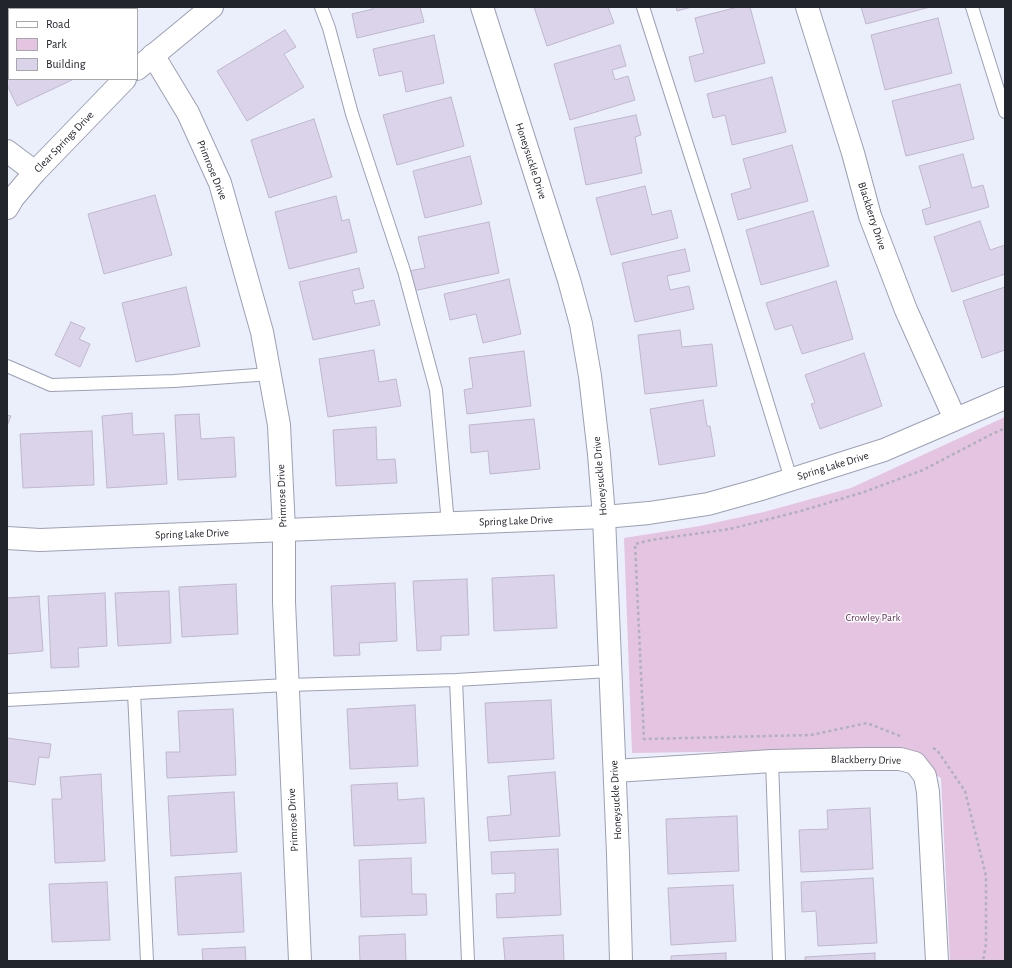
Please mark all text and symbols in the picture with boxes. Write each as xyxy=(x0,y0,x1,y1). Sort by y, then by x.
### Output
legend xyxy=(8,8,138,80)
text: Road xyxy=(46,18,70,30)
text: Park xyxy=(46,38,67,50)
text: Building xyxy=(46,58,86,70)
street label: Clear Springs Drive xyxy=(31,108,97,176)
street label: Honeysuckle Drive xyxy=(512,121,550,201)
street label: Primrose Drive xyxy=(194,138,230,202)
street label: Blackberry Drive xyxy=(855,181,889,251)
street label: Honeysuckle Drive xyxy=(590,436,610,516)
street label: Spring Lake Drive xyxy=(796,449,870,483)
street label: Primrose Drive xyxy=(274,464,290,528)
street label: Spring Lake Drive xyxy=(479,513,553,529)
street label: Spring Lake Drive xyxy=(155,526,229,542)
park label: Crowley Park xyxy=(846,611,900,625)
street label: Blackberry Drive xyxy=(831,753,901,767)
street label: Honeysuckle Drive xyxy=(607,760,625,840)
street label: Primrose Drive xyxy=(285,788,301,852)

